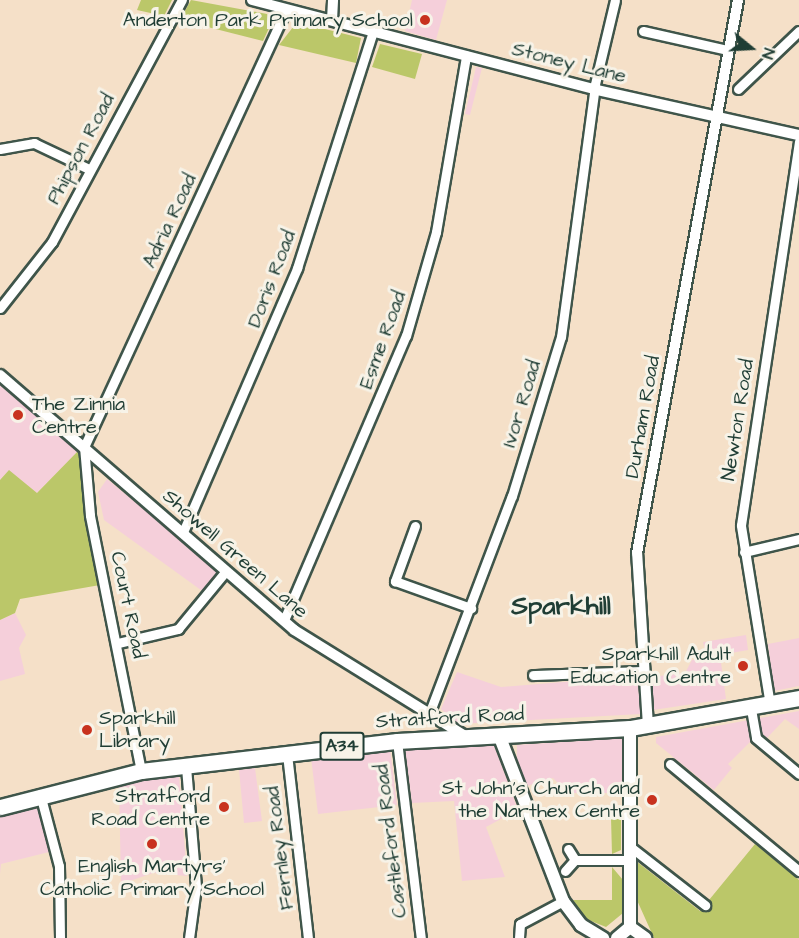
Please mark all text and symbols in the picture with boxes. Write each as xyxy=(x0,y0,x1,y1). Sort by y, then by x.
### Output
place label: Anderton Park Primary School xyxy=(123,8,413,32)
marker: Anderton Park Primary School xyxy=(418,13,432,27)
north arrow xyxy=(721,18,781,78)
street label: Stoney Lane xyxy=(509,37,629,89)
text: N xyxy=(756,45,780,62)
street label: Phipson Road xyxy=(42,89,120,209)
street label: Adria Road xyxy=(138,170,202,272)
street label: Doris Road xyxy=(242,227,302,331)
street label: Esme Road xyxy=(354,288,412,392)
street label: Durham Road xyxy=(620,354,666,480)
street label: Newton Road xyxy=(717,357,759,483)
street label: Ivor Road xyxy=(497,358,547,450)
place label: The Zinnia Centre xyxy=(32,392,125,439)
marker: The Zinnia Centre xyxy=(9,406,27,424)
street label: Showell Green Lane xyxy=(157,484,313,624)
street label: Court Road xyxy=(105,549,151,661)
district label: Sparkhill xyxy=(511,591,611,623)
place label: Sparkhill Adult Education Centre xyxy=(571,642,731,689)
marker: Sparkhill Adult Education Centre xyxy=(736,659,750,673)
street label: Stratford Road xyxy=(375,702,525,734)
place label: Sparkhill Library xyxy=(99,706,176,753)
marker: Sparkhill Library xyxy=(80,723,94,737)
road number: A34 xyxy=(320,731,364,761)
street label: Castleford Road xyxy=(370,763,412,919)
place label: St John's Church and the Narthex Centre xyxy=(442,777,640,824)
place label: Stratford Road Centre xyxy=(91,784,210,831)
street label: Fernley Road xyxy=(260,785,300,911)
marker: St John's Church and the Narthex Centre xyxy=(645,793,659,807)
marker: Stratford Road Centre xyxy=(215,798,233,816)
marker: English Martyrs' Catholic Primary School xyxy=(145,837,159,851)
place label: English Martyrs' Catholic Primary School xyxy=(40,854,264,901)

